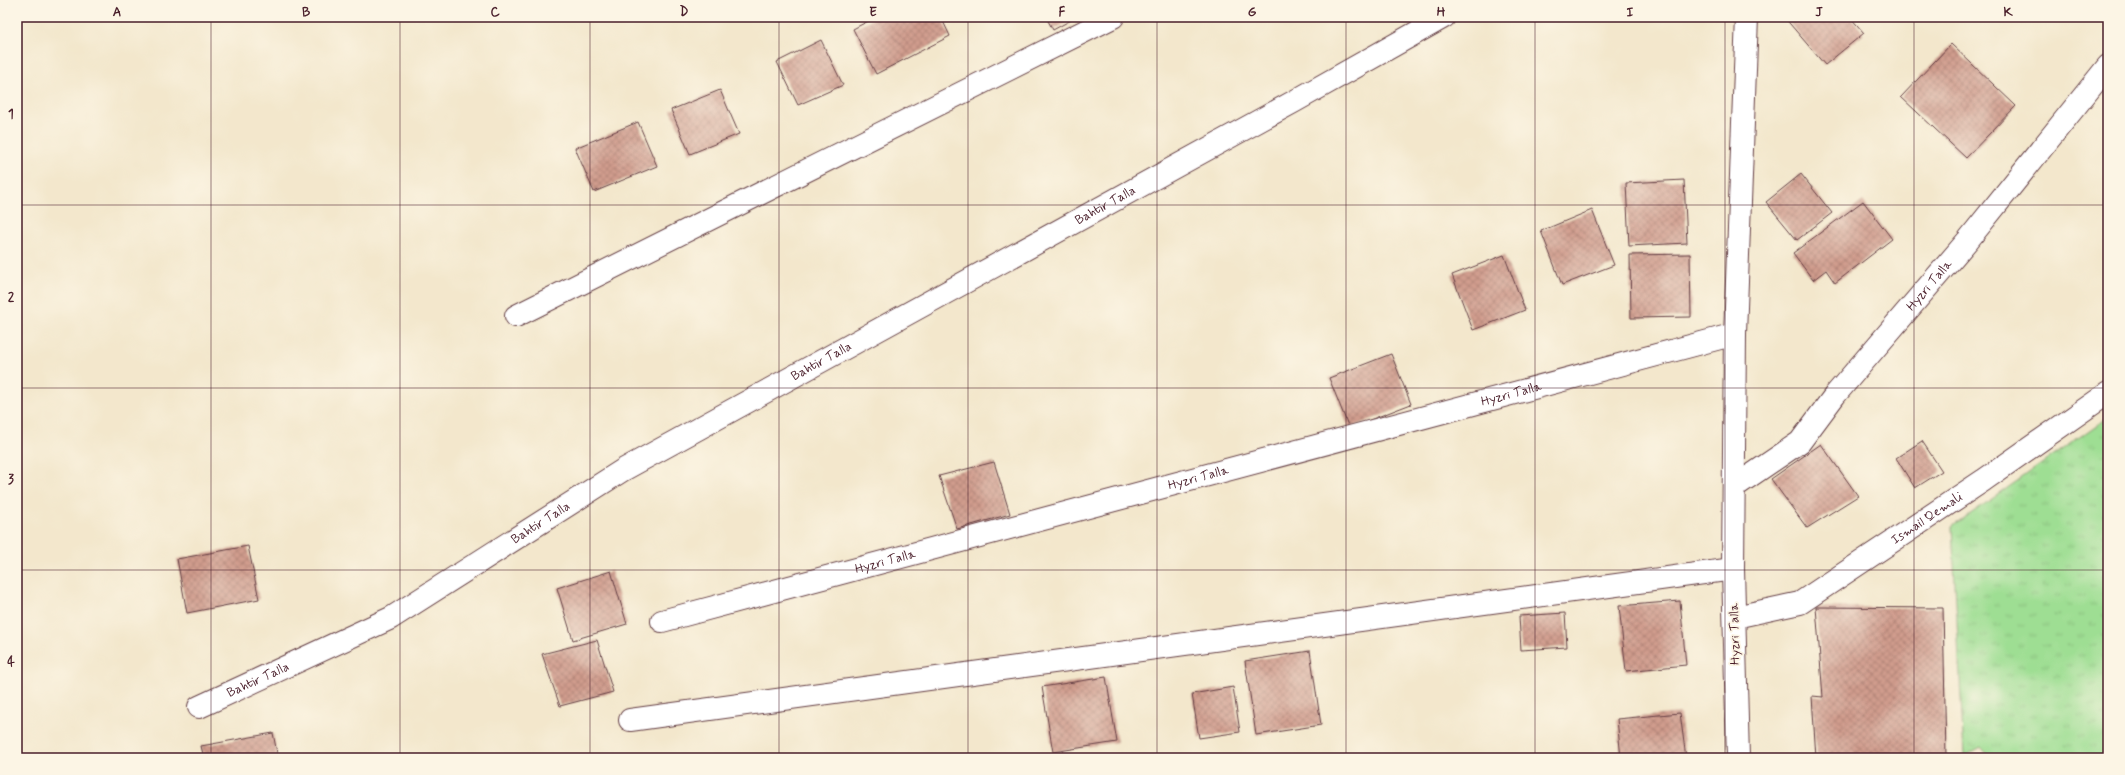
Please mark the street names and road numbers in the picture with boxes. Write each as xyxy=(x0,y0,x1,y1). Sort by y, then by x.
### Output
street label: Bahtir Talla xyxy=(1072,182,1139,229)
street label: Hyzri Talla xyxy=(1902,256,1956,314)
street label: Bahtir Talla xyxy=(788,338,855,385)
street label: Hyzri Talla xyxy=(1479,378,1544,410)
street label: Hyzri Talla xyxy=(1166,461,1231,494)
street label: Ismail Qemali xyxy=(1888,488,1966,548)
street label: Bahtir Talla xyxy=(508,497,573,548)
street label: Hyzri Talla xyxy=(853,545,918,578)
street label: Hyzri Talla xyxy=(1726,603,1744,665)
street label: Bahtir Talla xyxy=(224,658,292,701)

